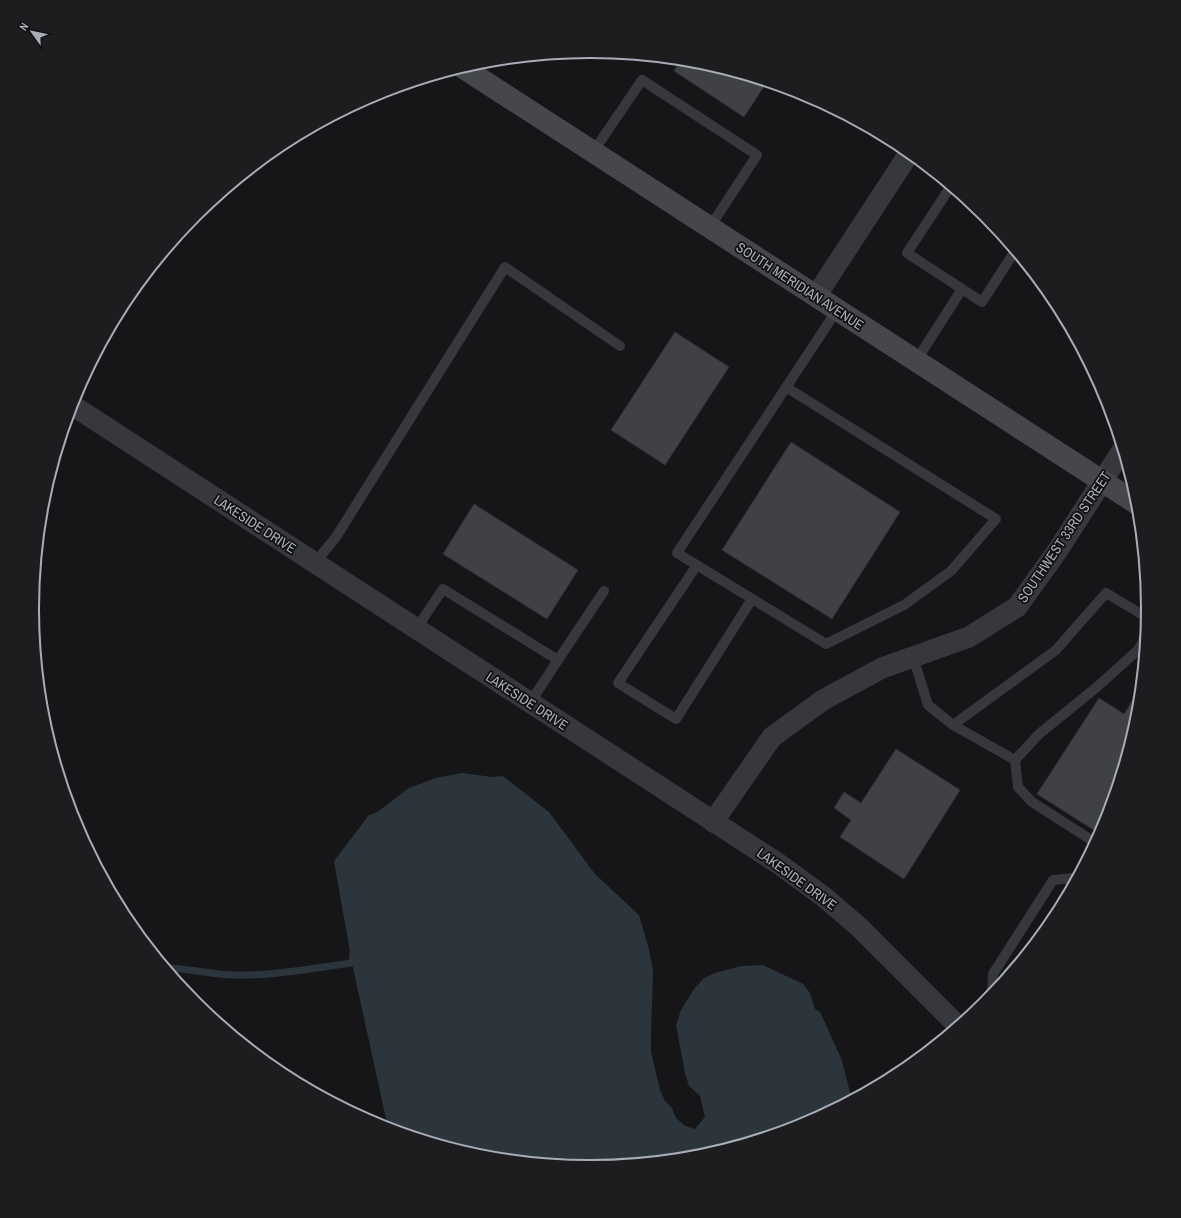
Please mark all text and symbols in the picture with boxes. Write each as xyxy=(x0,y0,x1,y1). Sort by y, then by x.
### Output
north arrow xyxy=(12,12,52,52)
text: N xyxy=(16,20,31,33)
street label: SOUTH MERIDIAN AVENUE xyxy=(733,238,867,334)
street label: SOUTHWEST 33RD STREET xyxy=(1013,468,1115,606)
street label: LAKESIDE DRIVE xyxy=(210,491,300,557)
street label: LAKESIDE DRIVE xyxy=(482,668,572,734)
street label: LAKESIDE DRIVE xyxy=(754,844,840,914)

